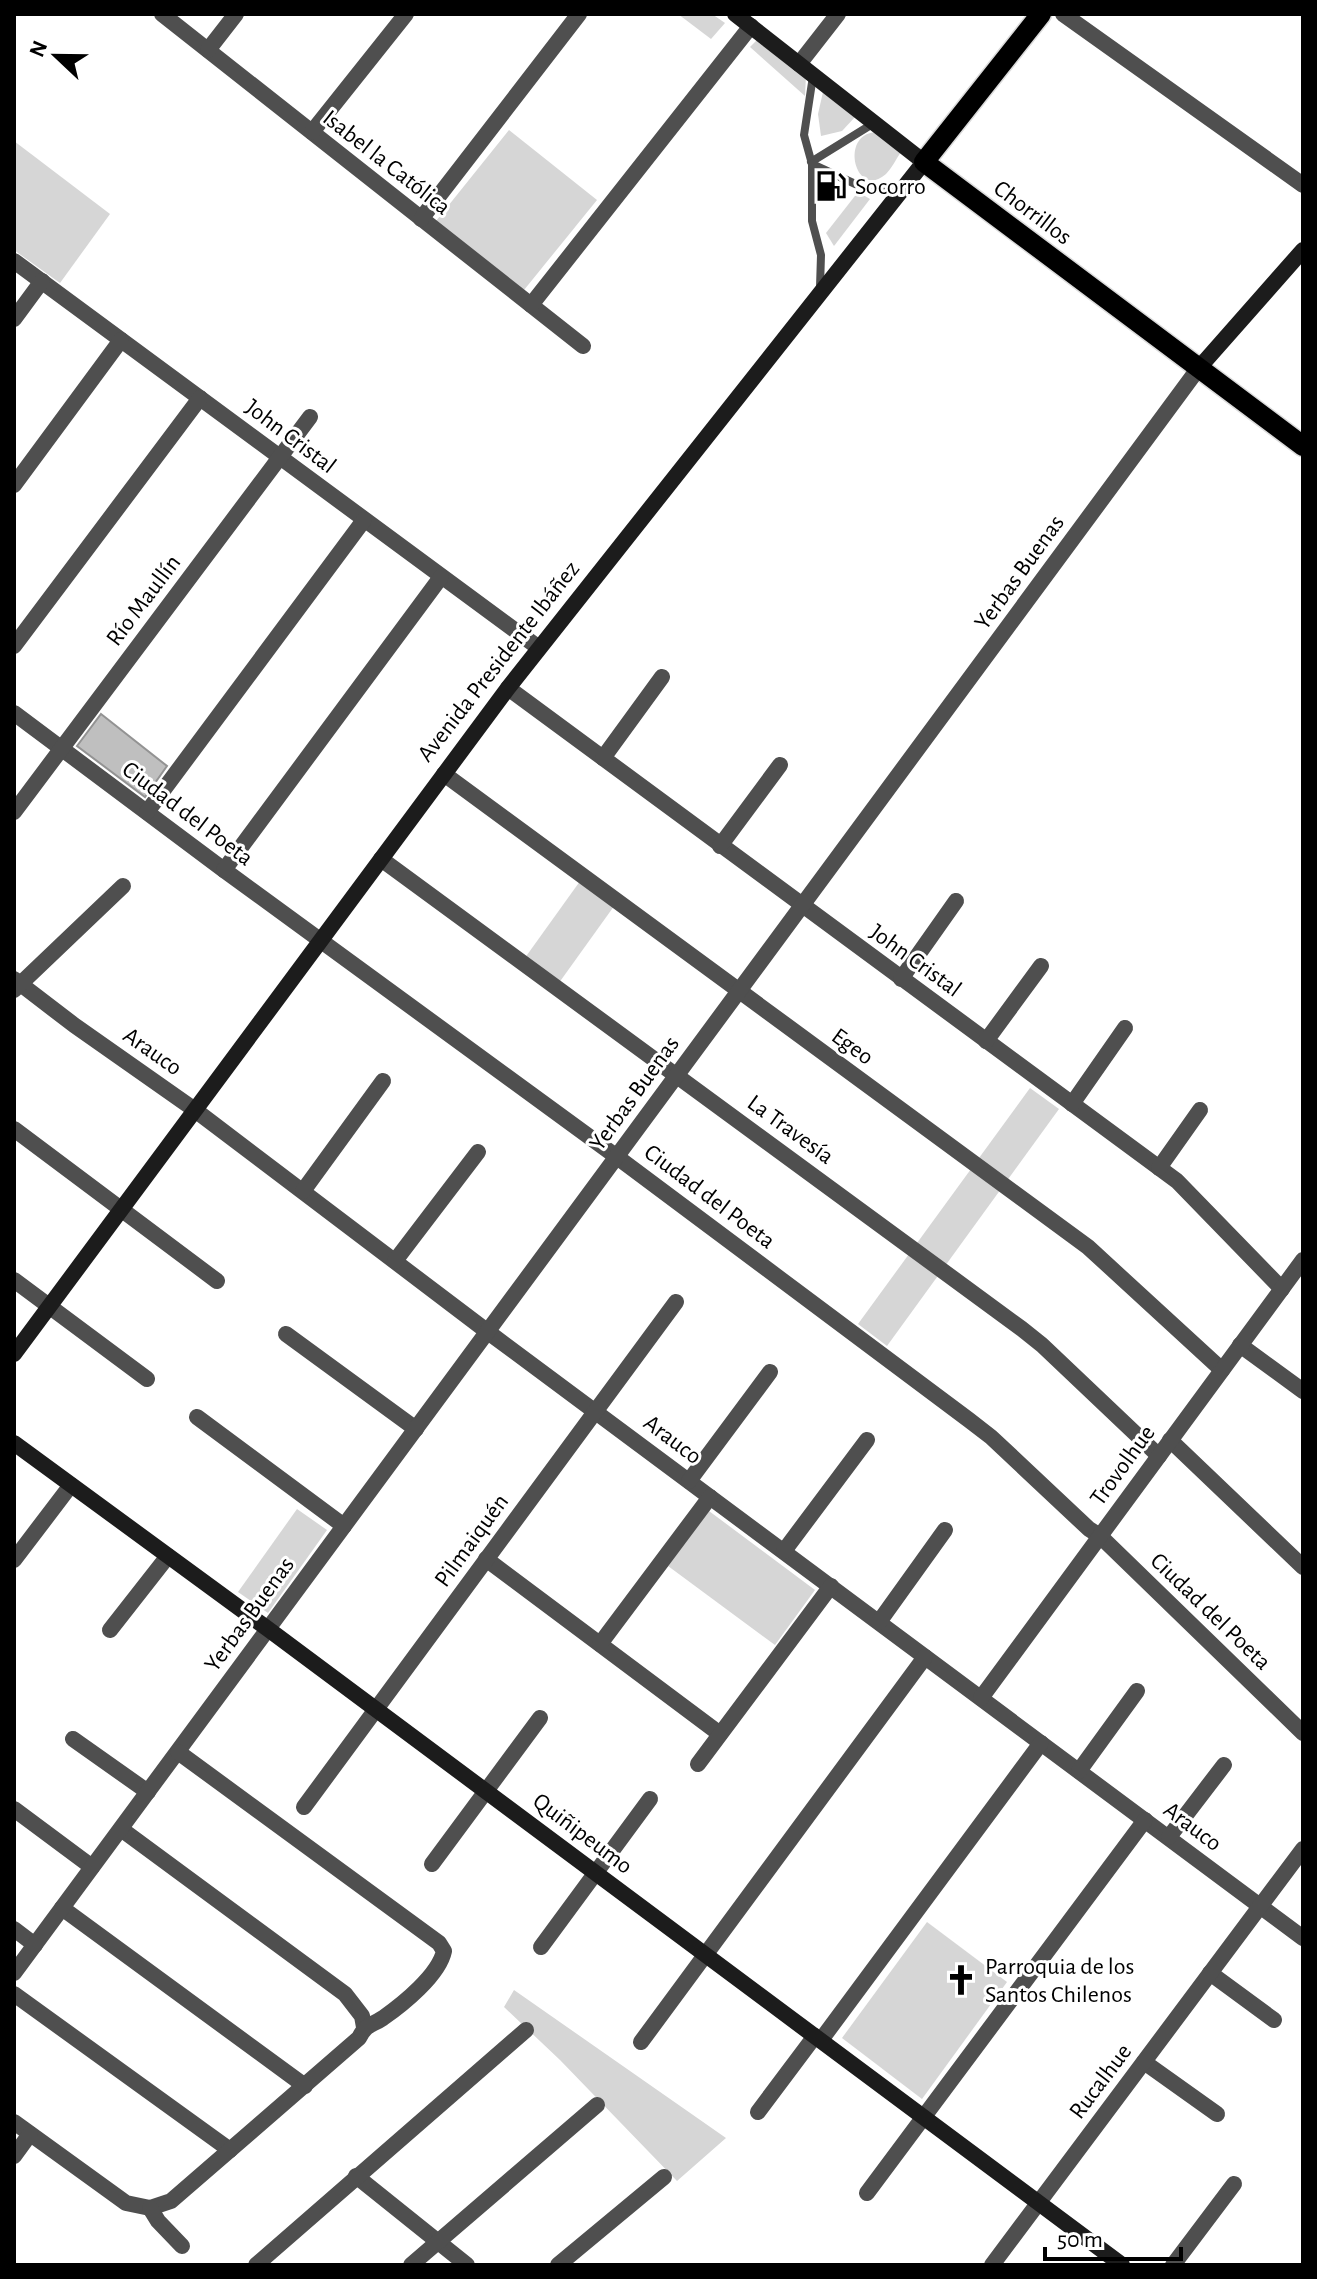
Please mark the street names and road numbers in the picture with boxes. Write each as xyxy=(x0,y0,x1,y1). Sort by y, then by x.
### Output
street label: Isabel la Católica xyxy=(318,106,455,220)
street label: Chorrillos xyxy=(989,176,1076,250)
street label: John Cristal xyxy=(241,395,340,478)
street label: Yerbas Buenas xyxy=(970,511,1069,634)
street label: Río Maullín xyxy=(102,551,186,651)
street label: Avenida Presidente Ibáñez xyxy=(413,557,584,766)
street label: Ciudad del Poeta xyxy=(118,757,257,871)
street label: John Cristal xyxy=(865,920,966,1002)
street label: Arauco xyxy=(119,1023,186,1080)
street label: Egeo xyxy=(827,1024,878,1070)
street label: Yerbas Buenas xyxy=(585,1032,684,1155)
street label: La Travesía xyxy=(743,1091,838,1169)
street label: Ciudad del Poeta xyxy=(640,1140,779,1254)
street label: Arauco xyxy=(639,1411,706,1469)
street label: Trovolhue xyxy=(1086,1421,1160,1510)
street label: Pilmaiquén xyxy=(430,1490,513,1591)
street label: Ciudad del Poeta xyxy=(1146,1549,1275,1675)
street label: Yerbas Buenas xyxy=(200,1553,299,1676)
street label: Quiñipeumo xyxy=(528,1789,637,1879)
street label: Arauco xyxy=(1159,1798,1226,1856)
street label: Rucalhue xyxy=(1065,2040,1137,2124)

